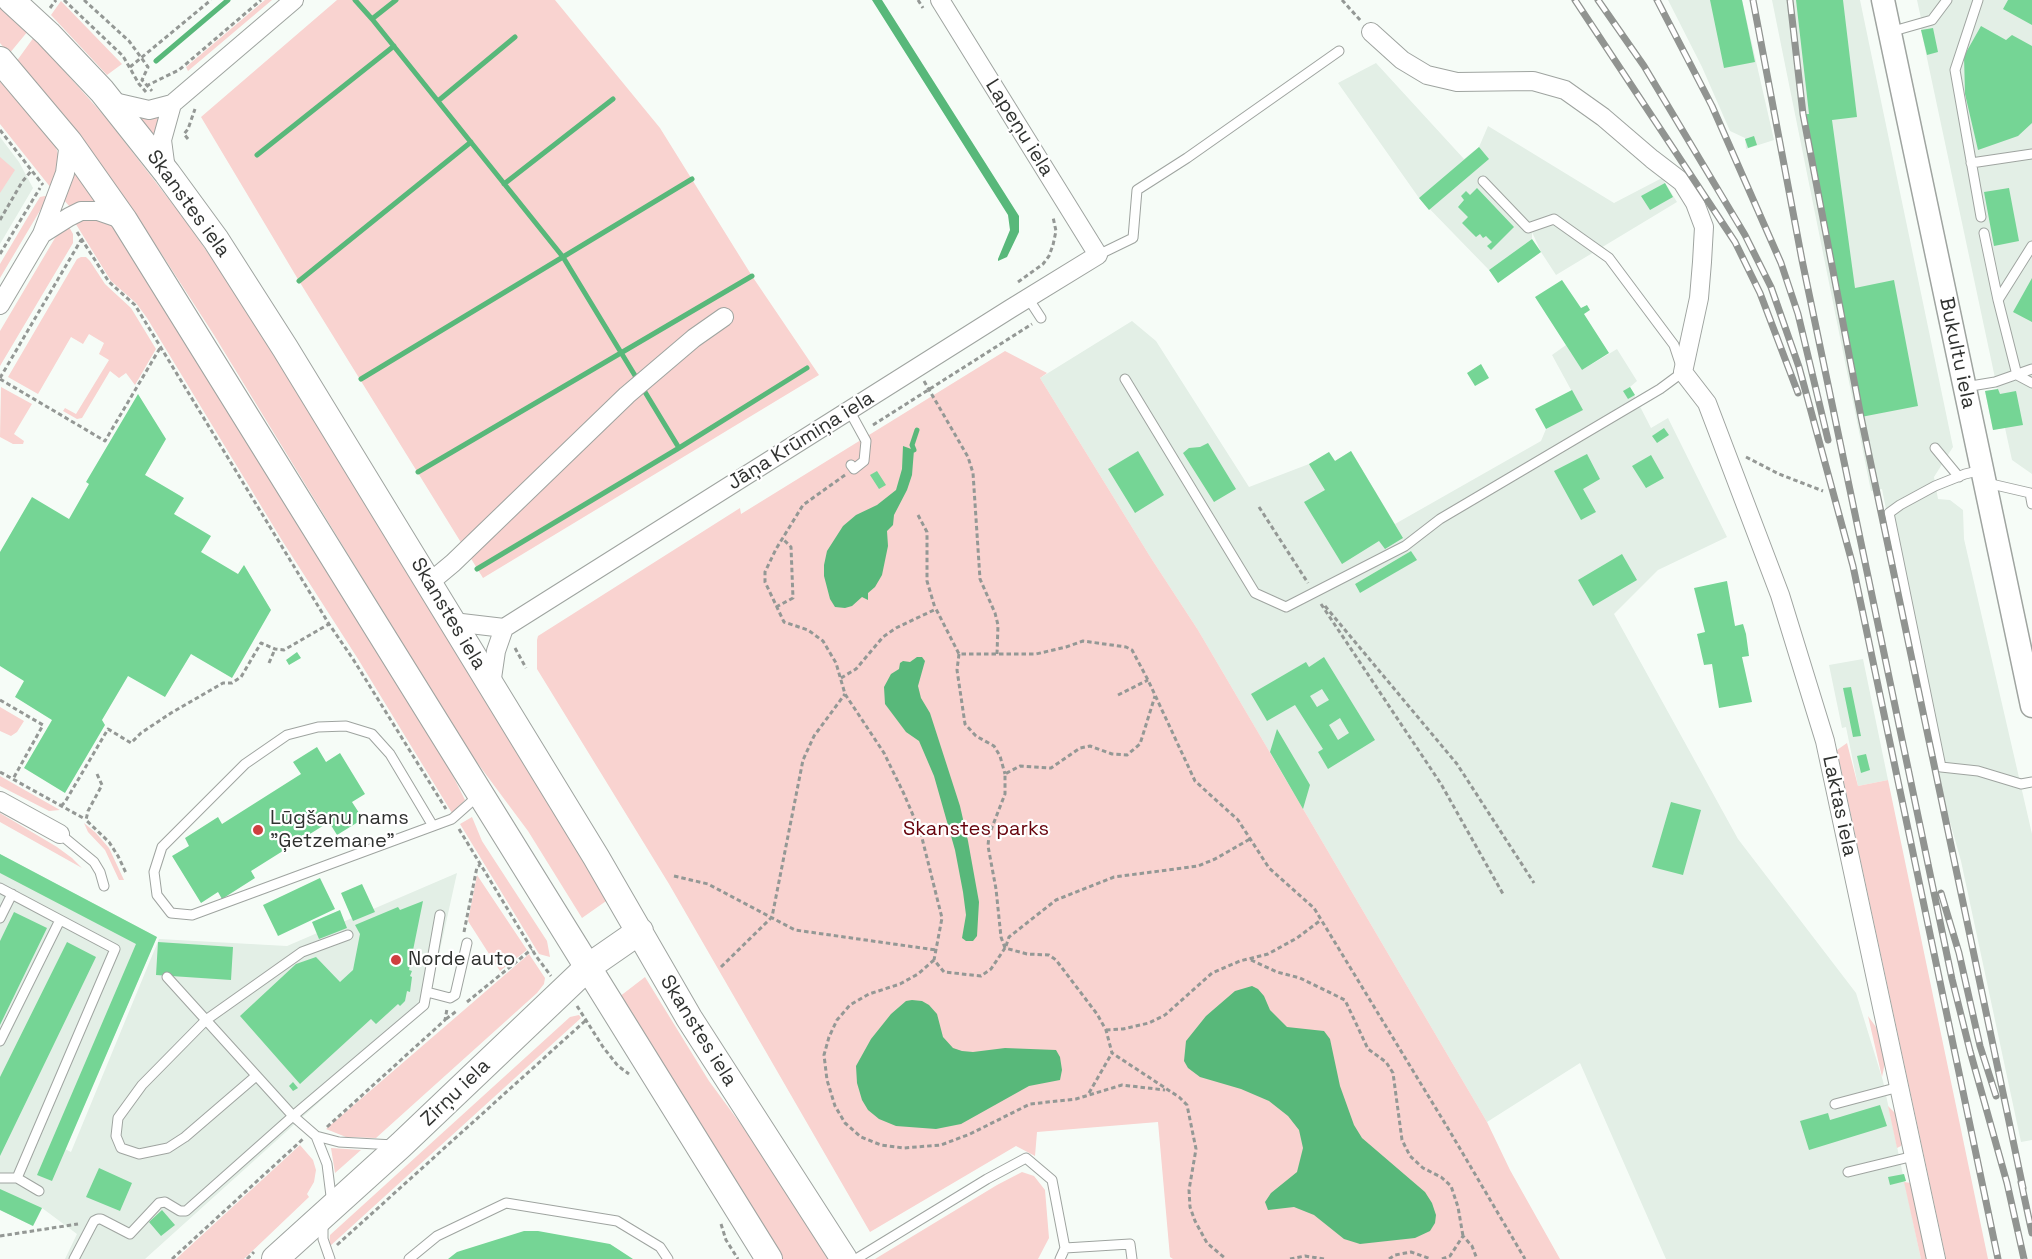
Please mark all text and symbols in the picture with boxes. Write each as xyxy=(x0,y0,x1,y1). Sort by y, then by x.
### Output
street label: Lapeņu iela xyxy=(980,75,1058,181)
street label: Skanstes iela xyxy=(141,146,235,262)
street label: Bukultu iela xyxy=(1934,295,1980,411)
street label: Jāņa Krūmiņa iela xyxy=(723,386,879,496)
street label: Skanstes iela xyxy=(405,554,491,674)
street label: Laktas iela xyxy=(1817,753,1861,859)
place label: Lūgšanu nams "Ģetzemane" xyxy=(270,807,409,854)
park label: Skanstes parks xyxy=(903,818,1049,842)
marker: Lūgšanu nams "Ģetzemane" xyxy=(251,823,265,837)
place label: Norde auto xyxy=(408,948,515,972)
marker: Norde auto xyxy=(389,953,403,967)
street label: Skanstes iela xyxy=(654,971,742,1091)
street label: Zirņu iela xyxy=(417,1054,495,1132)

